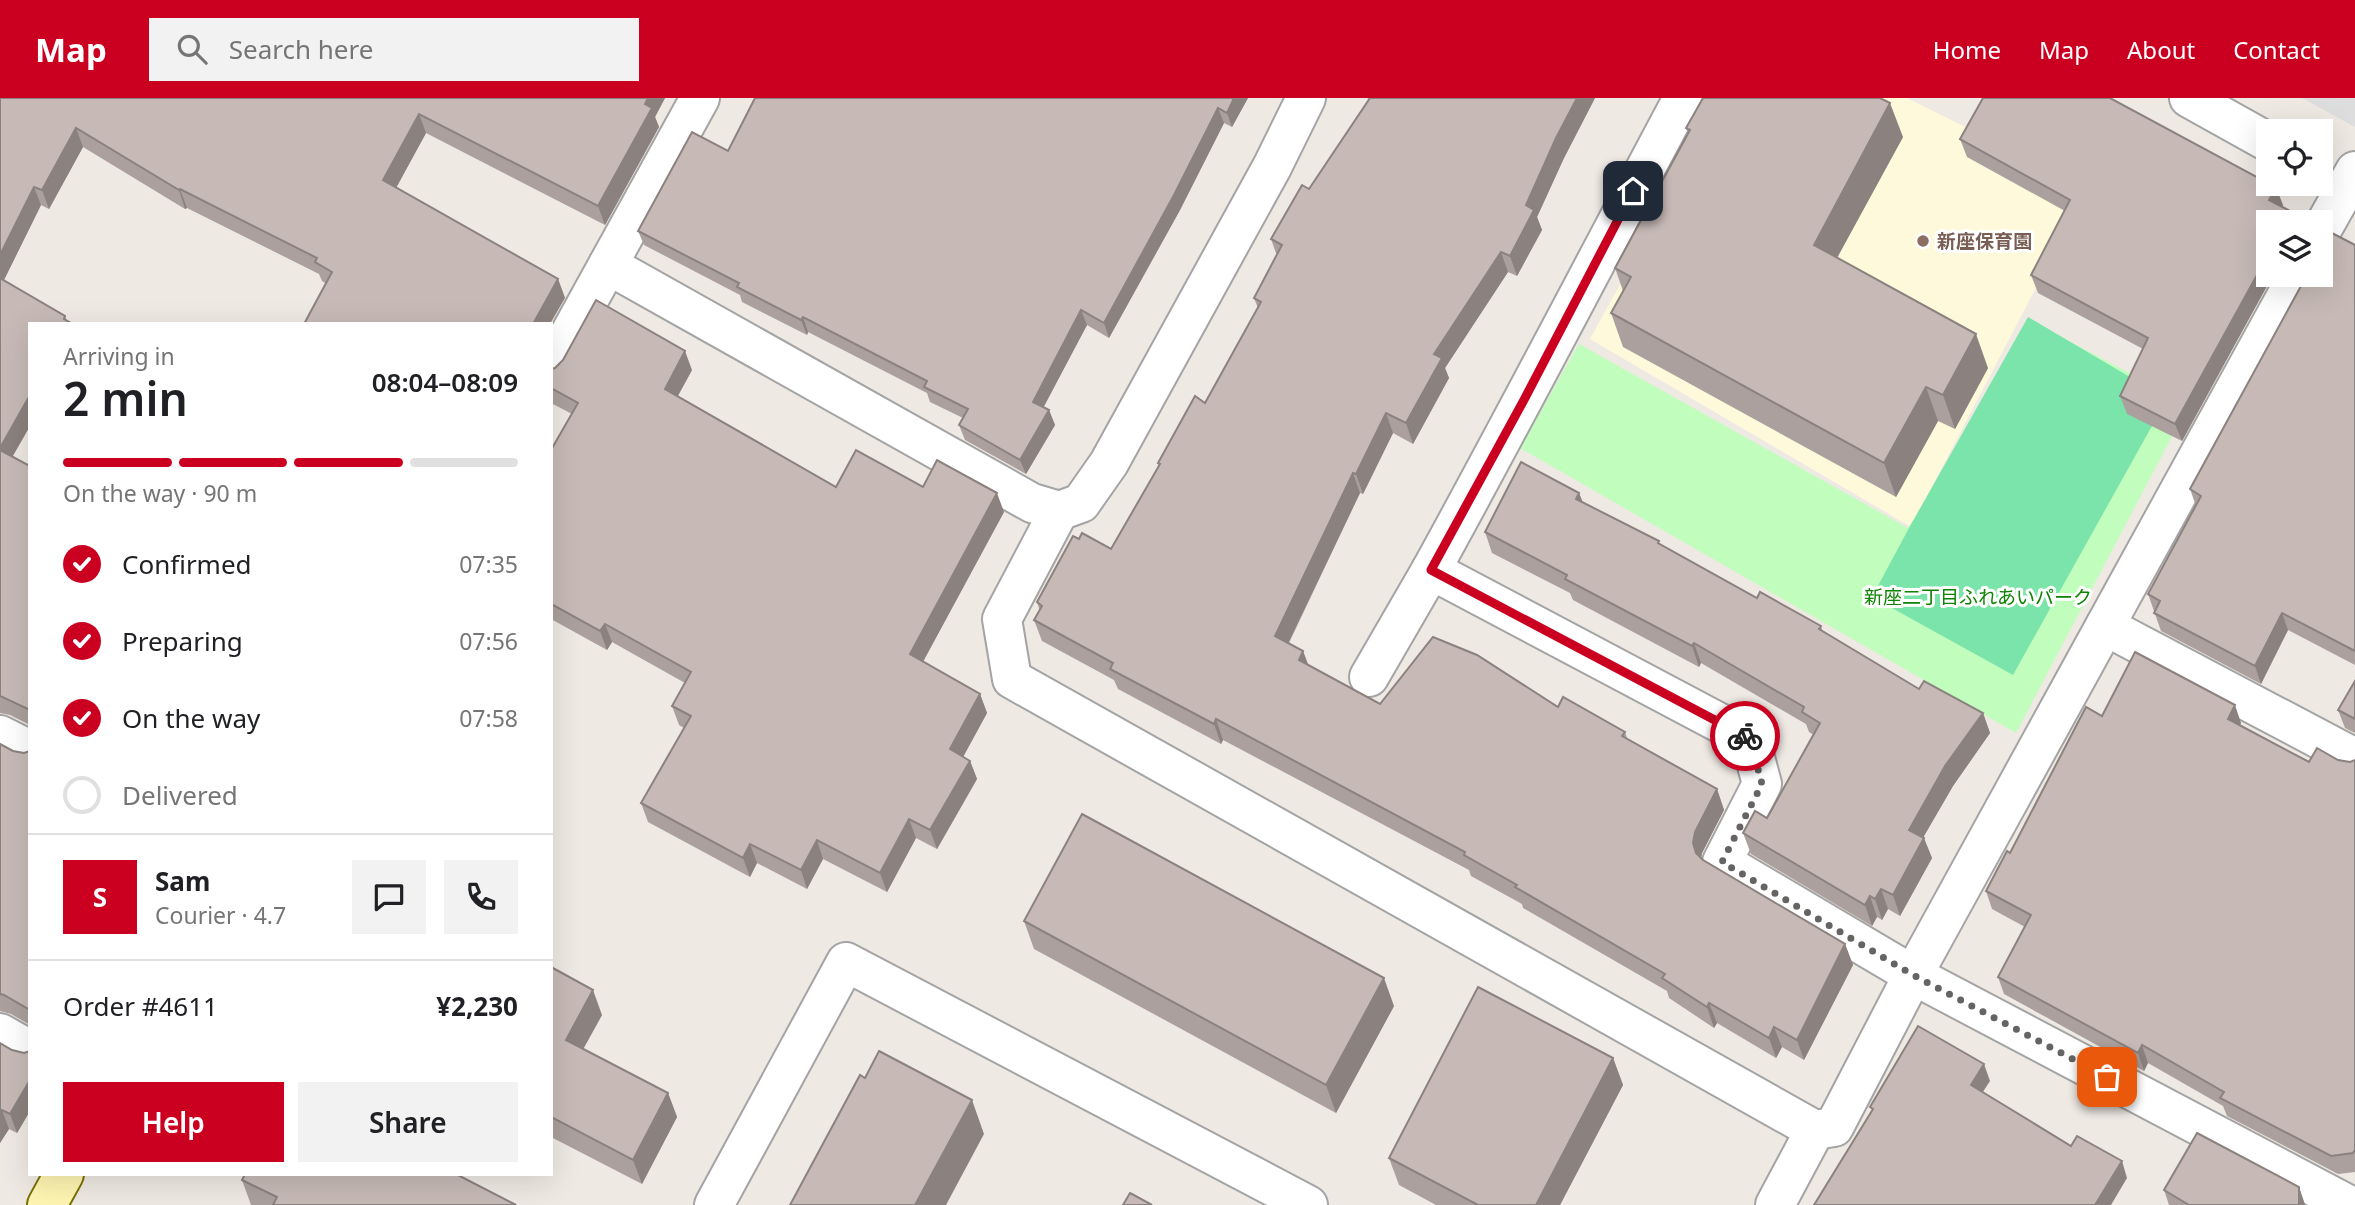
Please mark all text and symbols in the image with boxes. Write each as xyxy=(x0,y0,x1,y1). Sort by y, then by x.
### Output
search box xyxy=(149,18,639,81)
text: Map xyxy=(35,27,107,72)
icon: search xyxy=(173,30,211,68)
text: Search here xyxy=(229,31,373,67)
text: Home xyxy=(1933,33,2001,66)
text: Map xyxy=(2039,33,2089,66)
text: About xyxy=(2127,33,2195,66)
text: Contact xyxy=(2233,33,2320,66)
map controls xyxy=(2256,119,2333,287)
button: locate xyxy=(2256,119,2333,196)
pin xyxy=(1603,161,1663,221)
icon: home xyxy=(1614,172,1652,210)
button: layers xyxy=(2256,210,2333,287)
place label: 新座保育園 xyxy=(1937,228,2032,254)
marker: 新座保育園 xyxy=(1915,233,1931,249)
text: Arriving in xyxy=(63,340,175,372)
text: 08:04–08:09 xyxy=(372,364,518,400)
text: 2 min xyxy=(63,367,188,429)
text: On the way · 90 m xyxy=(63,477,257,509)
icon: check xyxy=(63,545,101,583)
text: Confirmed xyxy=(122,546,252,582)
text: 07:35 xyxy=(459,548,518,580)
park label: 新座二丁目ふれあいパーク xyxy=(1864,584,2092,610)
icon: check xyxy=(63,622,101,660)
text: Preparing xyxy=(122,623,243,659)
text: 07:56 xyxy=(459,625,518,657)
icon: check xyxy=(63,699,101,737)
text: On the way xyxy=(122,700,260,736)
courier xyxy=(1710,701,1780,771)
text: 07:58 xyxy=(459,702,518,734)
icon: bike xyxy=(1726,717,1764,755)
text: Delivered xyxy=(122,777,238,813)
button: chat xyxy=(352,860,426,934)
button: phone xyxy=(444,860,518,934)
text: Sam xyxy=(155,863,210,899)
text: S xyxy=(93,879,107,915)
text: Courier · 4.7 xyxy=(155,899,286,931)
text: Order #4611 xyxy=(63,988,218,1024)
text: ¥2,230 xyxy=(436,988,518,1024)
pin xyxy=(2077,1047,2137,1107)
icon: bag xyxy=(2088,1058,2126,1096)
button: Help xyxy=(63,1082,284,1162)
button: Share xyxy=(298,1082,518,1162)

